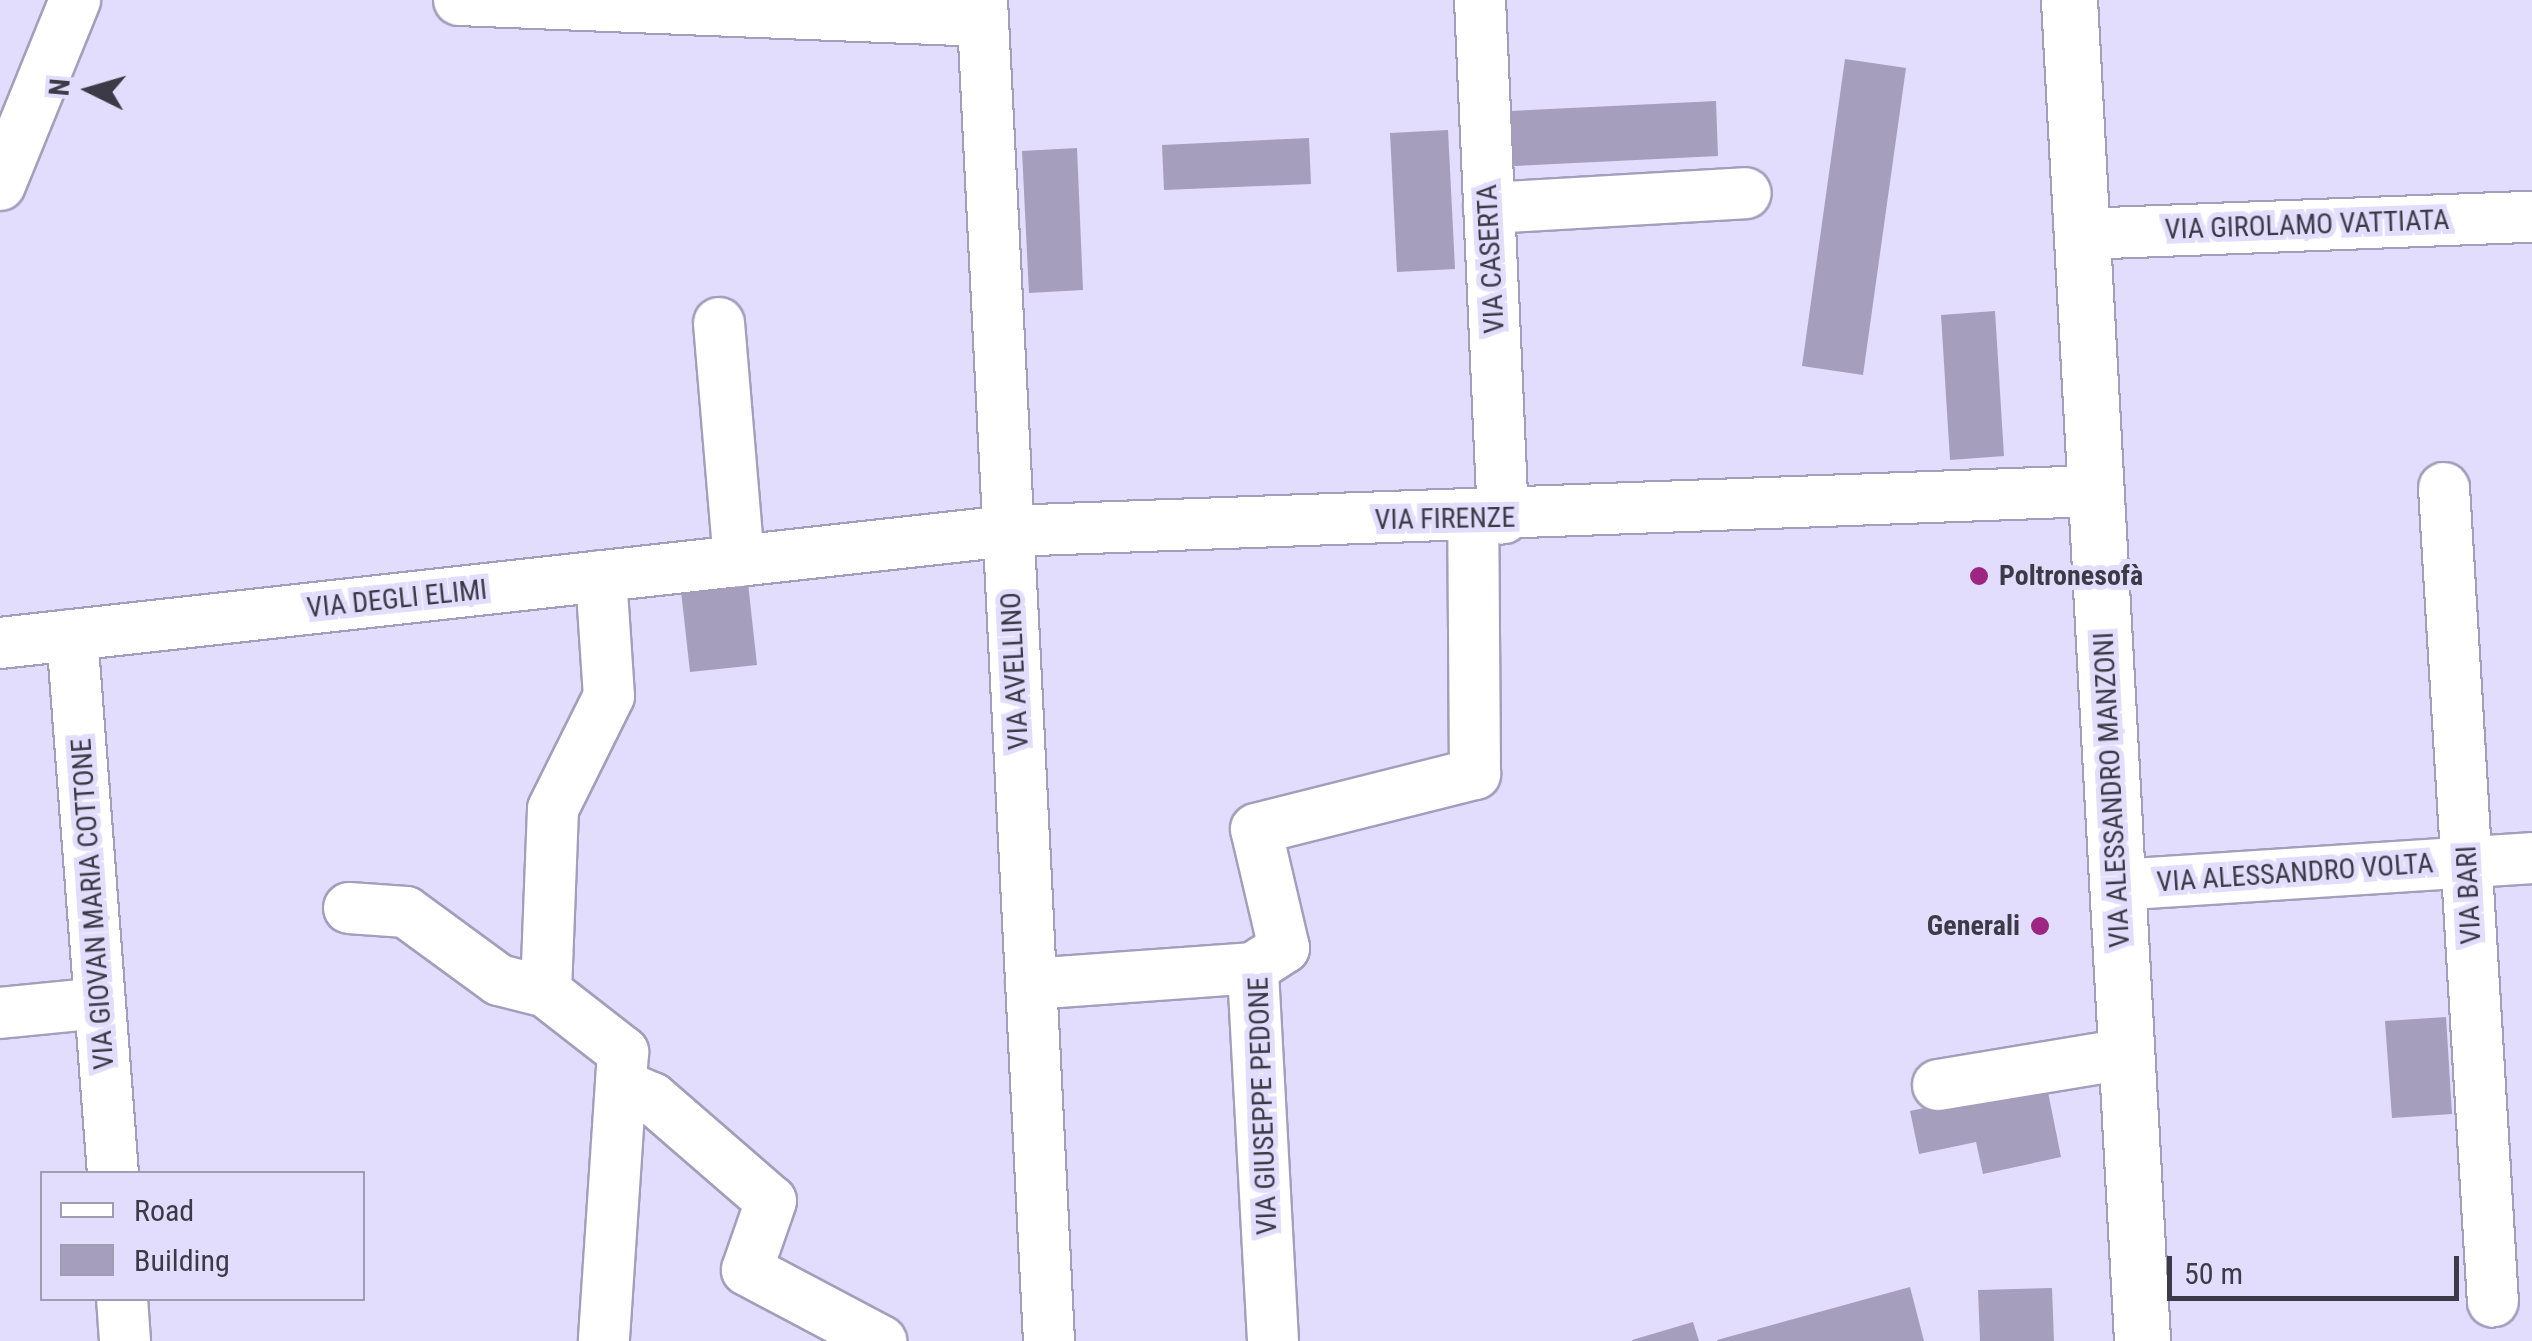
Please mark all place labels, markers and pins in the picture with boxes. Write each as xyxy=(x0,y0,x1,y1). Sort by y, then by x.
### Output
place label: Poltronesofà xyxy=(1999,559,2143,593)
marker: Poltronesofà xyxy=(1968,565,1990,587)
place label: Generali xyxy=(1927,909,2020,943)
marker: Generali xyxy=(2029,915,2051,937)

